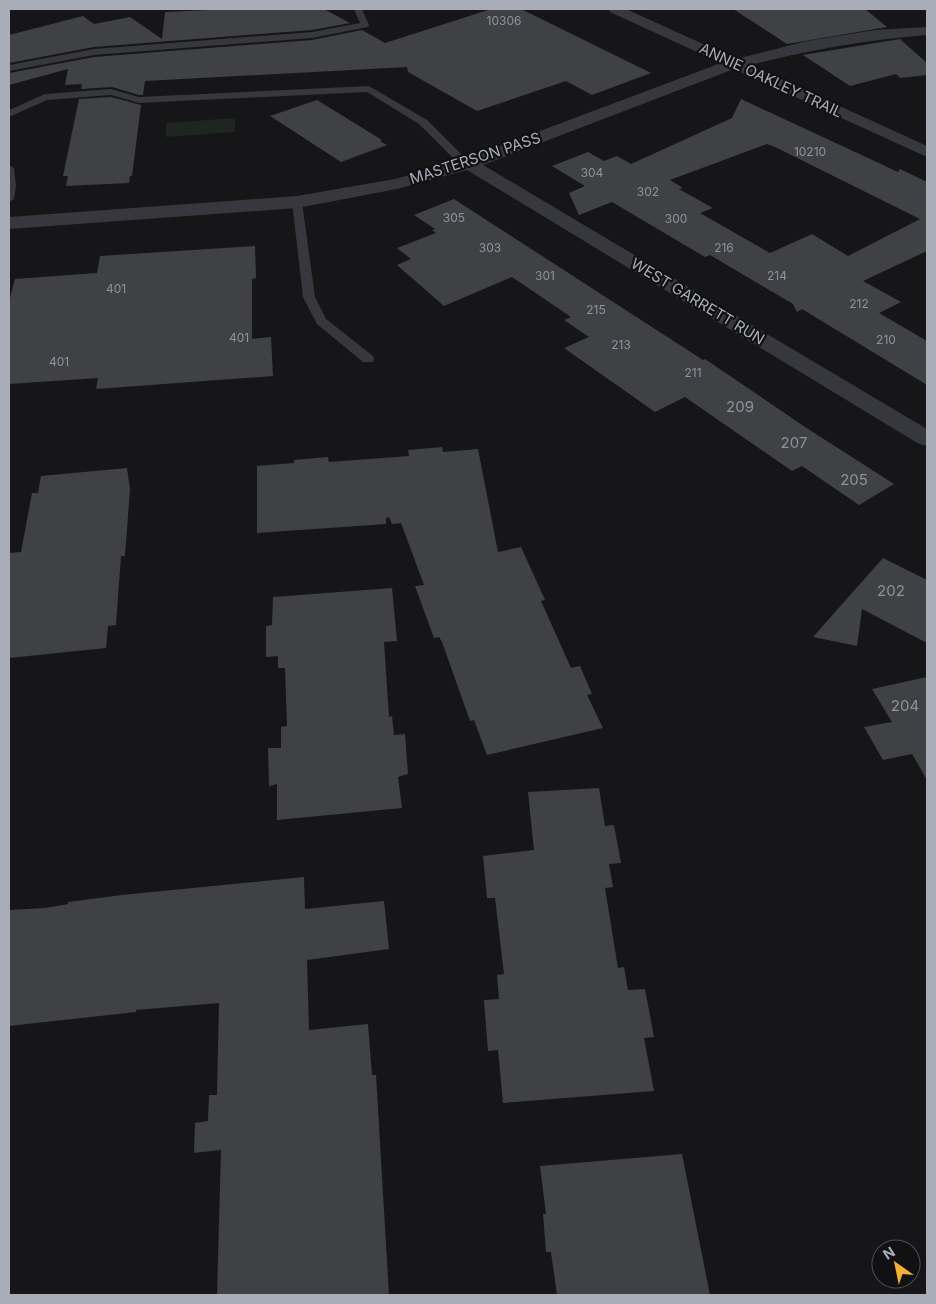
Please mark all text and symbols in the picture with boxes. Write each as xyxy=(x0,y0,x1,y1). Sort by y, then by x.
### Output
house number: 10306 xyxy=(487,13,521,28)
street label: ANNIE OAKLEY TRAIL xyxy=(696,38,846,122)
street label: MASTERSON PASS xyxy=(407,128,543,188)
house number: 10210 xyxy=(794,144,826,159)
house number: 304 xyxy=(581,165,604,180)
house number: 302 xyxy=(637,184,659,199)
house number: 305 xyxy=(443,210,465,225)
house number: 300 xyxy=(665,211,687,226)
house number: 303 xyxy=(479,240,501,255)
house number: 216 xyxy=(714,240,734,255)
street label: WEST GARRETT RUN xyxy=(628,254,768,348)
house number: 301 xyxy=(535,268,555,283)
house number: 214 xyxy=(767,268,787,283)
house number: 401 xyxy=(106,281,126,296)
house number: 212 xyxy=(849,296,869,311)
house number: 215 xyxy=(586,302,606,317)
house number: 401 xyxy=(229,330,249,345)
house number: 210 xyxy=(876,332,896,347)
house number: 213 xyxy=(611,337,631,352)
house number: 401 xyxy=(49,354,69,369)
house number: 211 xyxy=(684,365,702,380)
house number: 209 xyxy=(726,397,754,416)
house number: 207 xyxy=(781,433,807,452)
house number: 205 xyxy=(840,470,868,489)
house number: 202 xyxy=(877,581,905,600)
house number: 204 xyxy=(891,696,919,715)
north arrow xyxy=(871,1239,921,1289)
text: N xyxy=(880,1243,898,1263)

